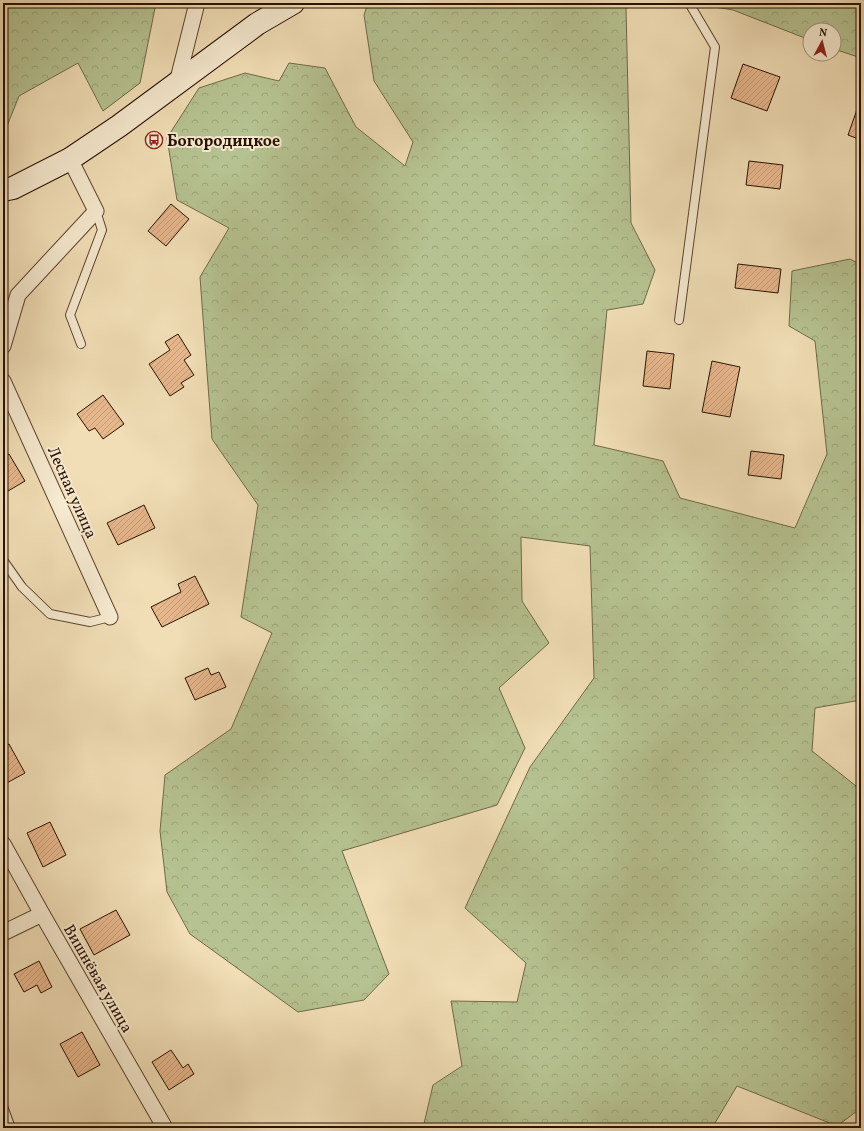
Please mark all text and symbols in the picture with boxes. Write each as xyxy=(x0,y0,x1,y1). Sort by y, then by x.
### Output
north arrow xyxy=(802,22,842,62)
text: N xyxy=(818,26,828,41)
bus stop icon: Богородицкое xyxy=(144,130,164,150)
place label: Богородицкое xyxy=(167,131,280,153)
street label: Лесная улица xyxy=(41,443,101,542)
street label: Вишнёвая улица xyxy=(57,921,137,1037)

